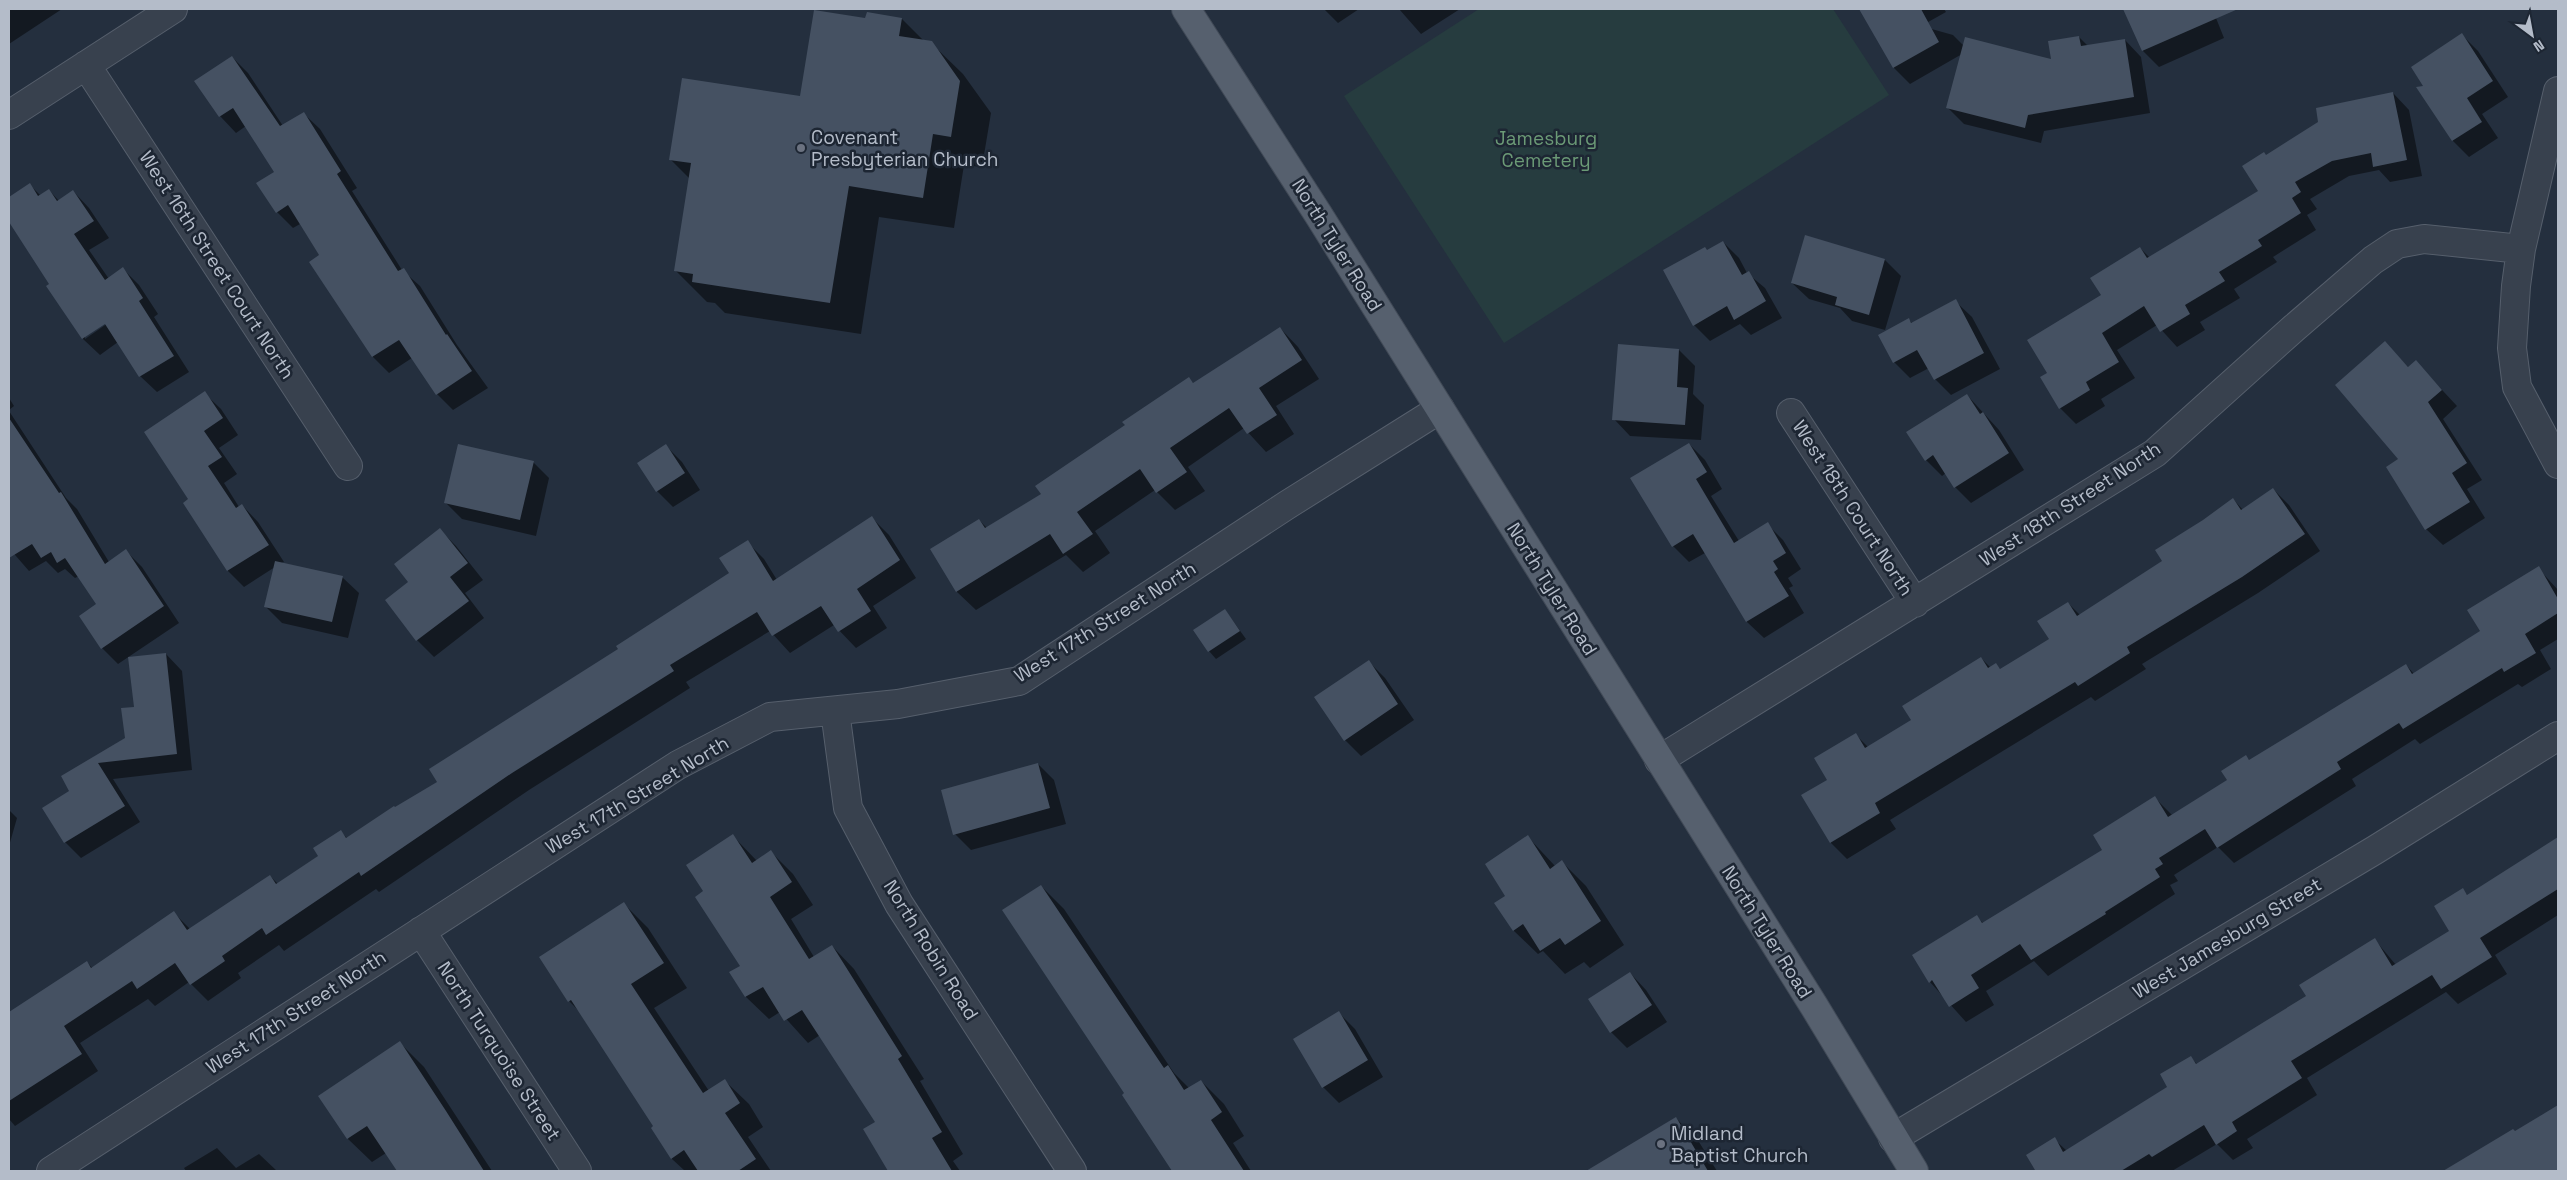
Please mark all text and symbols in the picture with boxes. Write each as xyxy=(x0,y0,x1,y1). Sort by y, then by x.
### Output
north arrow xyxy=(2507,10,2557,60)
text: N xyxy=(2530,36,2548,56)
place label: Covenant Presbyterian Church xyxy=(811,125,998,172)
park label: Jamesburg Cemetery xyxy=(1495,126,1597,173)
marker: Covenant Presbyterian Church xyxy=(795,142,807,154)
street label: West 16th Street Court North xyxy=(134,146,300,384)
street label: North Tyler Road xyxy=(1286,174,1388,316)
street label: West 18th Court North xyxy=(1787,416,1919,600)
street label: West 18th Street North xyxy=(1975,436,2165,572)
street label: North Tyler Road xyxy=(1501,518,1603,660)
street label: West 17th Street North xyxy=(1009,556,1201,688)
street label: West 17th Street North xyxy=(541,730,733,860)
street label: North Tyler Road xyxy=(1716,861,1818,1003)
street label: West Jamesburg Street xyxy=(2128,872,2326,1004)
street label: North Robin Road xyxy=(878,875,984,1025)
street label: West 17th Street North xyxy=(201,944,391,1080)
street label: North Turquoise Street xyxy=(432,957,566,1145)
place label: Midland Baptist Church xyxy=(1671,1121,1808,1168)
marker: Midland Baptist Church xyxy=(1655,1138,1667,1150)

